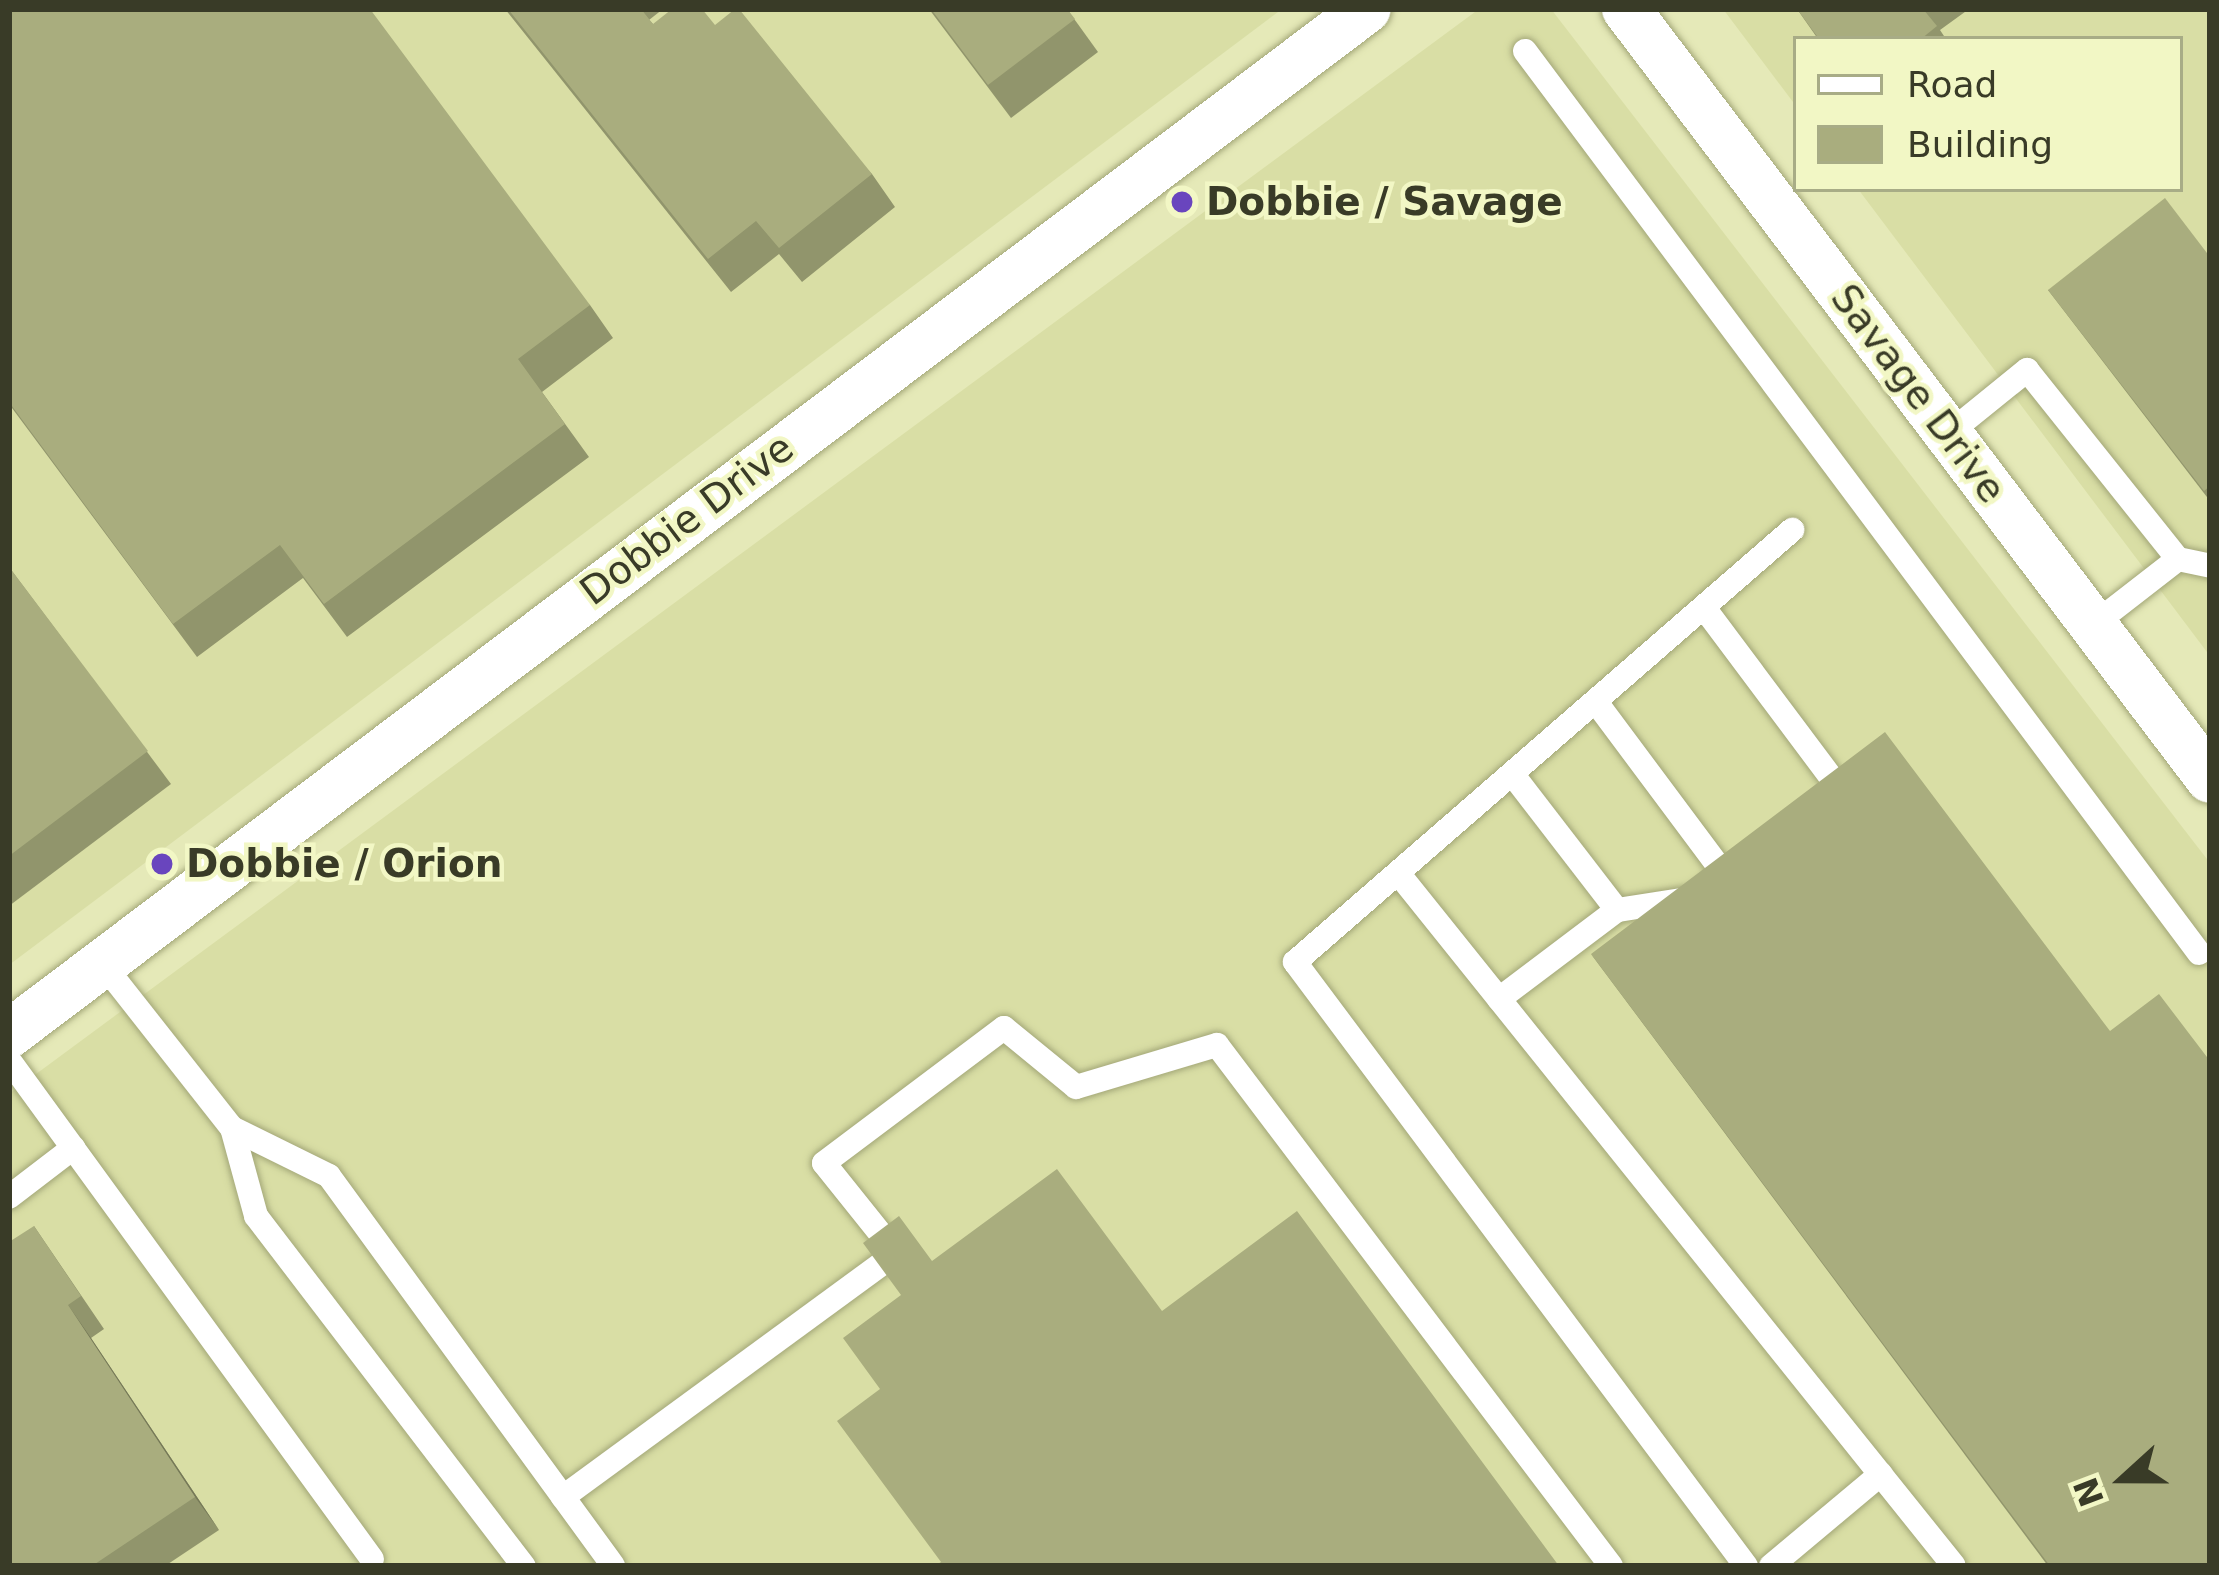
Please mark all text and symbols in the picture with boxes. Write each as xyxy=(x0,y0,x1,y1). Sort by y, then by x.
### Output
legend xyxy=(1793,36,2183,192)
text: Road xyxy=(1907,64,1997,105)
text: Building xyxy=(1907,124,2053,165)
place label: Dobbie / Savage xyxy=(1206,179,1563,225)
marker: Dobbie / Savage xyxy=(1169,189,1195,215)
street label: Savage Drive xyxy=(1821,276,2015,512)
street label: Dobbie Drive xyxy=(571,425,803,615)
place label: Dobbie / Orion xyxy=(186,841,503,887)
marker: Dobbie / Orion xyxy=(149,851,175,877)
north arrow xyxy=(2063,1419,2183,1539)
text: N xyxy=(2066,1472,2112,1512)

